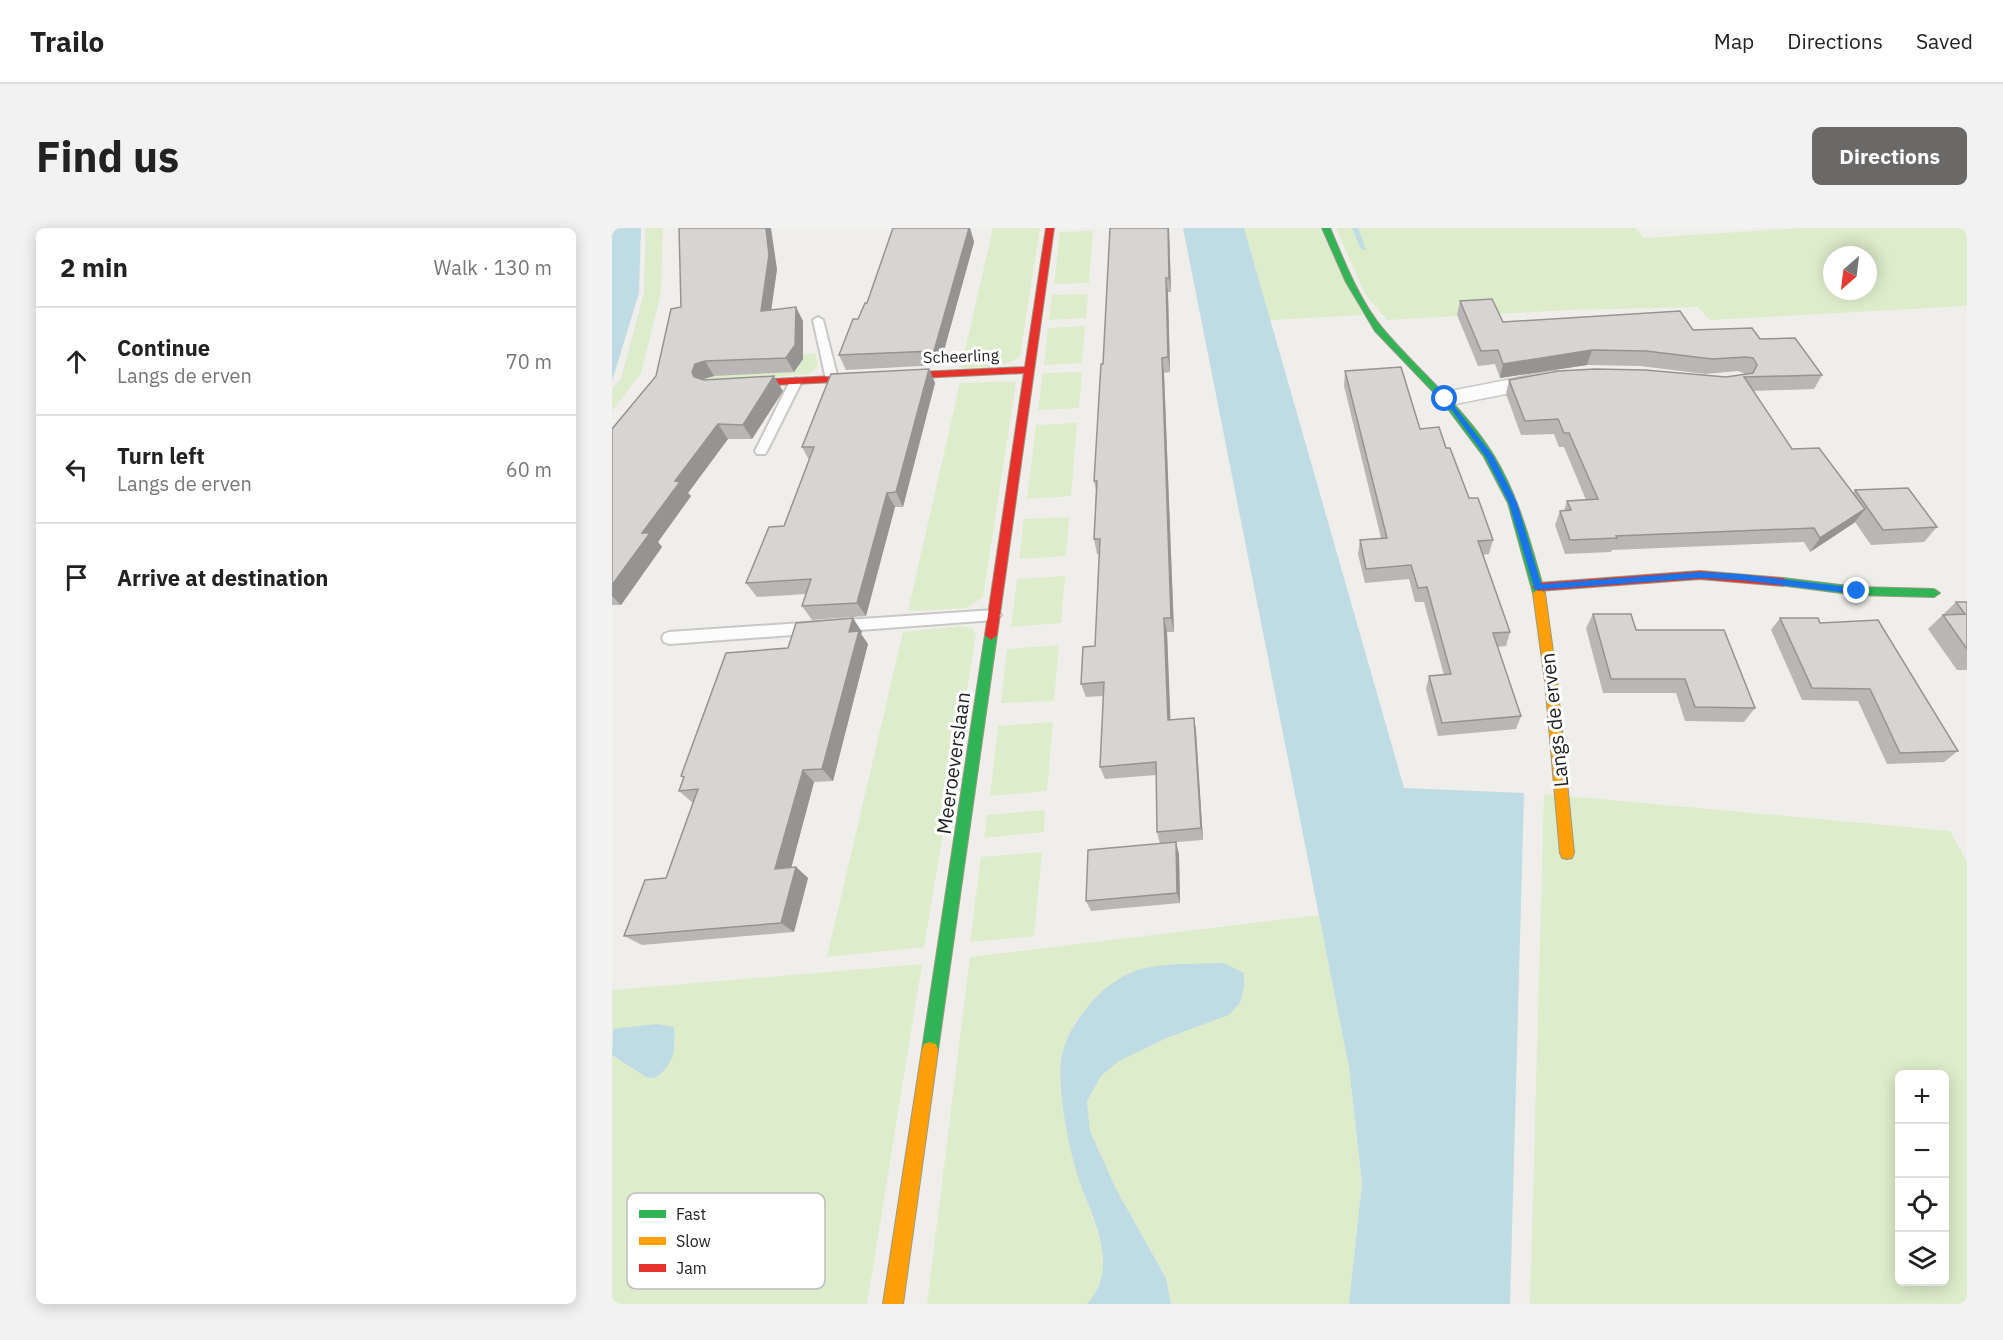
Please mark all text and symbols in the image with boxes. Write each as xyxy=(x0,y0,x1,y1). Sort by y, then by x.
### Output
text: Trailo xyxy=(30,23,104,60)
text: Map xyxy=(1714,27,1754,55)
text: Directions xyxy=(1787,27,1883,55)
text: Saved xyxy=(1916,27,1973,55)
button: Directions xyxy=(1812,127,1967,185)
text: Find us xyxy=(36,129,179,184)
north arrow xyxy=(1823,246,1877,300)
text: 2 min xyxy=(60,250,128,284)
text: Walk · 130 m xyxy=(434,254,552,281)
text: Continue xyxy=(117,333,210,362)
icon: ahead xyxy=(60,345,93,378)
street label: Scheerling xyxy=(923,345,1000,367)
text: 70 m xyxy=(506,348,552,375)
text: Langs de erven xyxy=(117,362,252,389)
route start xyxy=(1431,385,1457,411)
text: Turn left xyxy=(117,441,205,470)
icon: left xyxy=(60,453,93,486)
text: 60 m xyxy=(506,456,552,483)
text: Langs de erven xyxy=(117,470,252,497)
icon: arrive xyxy=(60,561,93,594)
text: Arrive at destination xyxy=(117,563,328,592)
route end xyxy=(1843,577,1869,603)
street label: Langs de erven xyxy=(1534,652,1574,788)
street label: Meeroeverslaan xyxy=(930,690,976,836)
map controls xyxy=(1895,1070,1949,1286)
button: + xyxy=(1895,1070,1949,1124)
button: − xyxy=(1895,1124,1949,1178)
button: locate xyxy=(1895,1178,1949,1232)
legend xyxy=(627,1193,825,1289)
text: Fast xyxy=(676,1204,706,1224)
text: Slow xyxy=(676,1231,711,1251)
button: layers xyxy=(1895,1232,1949,1286)
text: Jam xyxy=(676,1258,707,1278)

